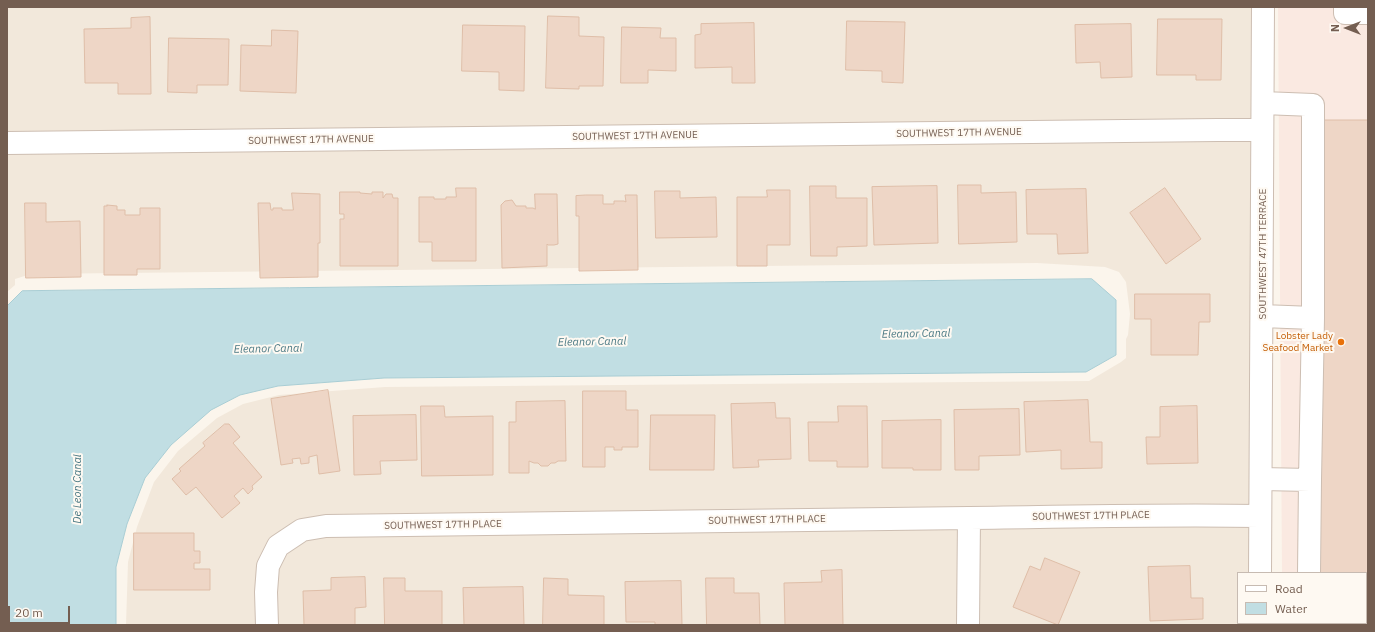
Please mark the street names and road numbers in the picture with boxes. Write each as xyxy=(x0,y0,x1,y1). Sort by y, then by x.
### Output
street label: SOUTHWEST 17TH AVENUE xyxy=(896,126,1022,140)
street label: SOUTHWEST 17TH AVENUE xyxy=(572,129,698,143)
street label: SOUTHWEST 17TH AVENUE xyxy=(248,133,374,147)
street label: SOUTHWEST 47TH TERRACE xyxy=(1257,189,1269,319)
street label: SOUTHWEST 17TH PLACE xyxy=(1032,509,1150,523)
street label: SOUTHWEST 17TH PLACE xyxy=(708,513,826,527)
street label: SOUTHWEST 17TH PLACE xyxy=(384,518,502,532)

